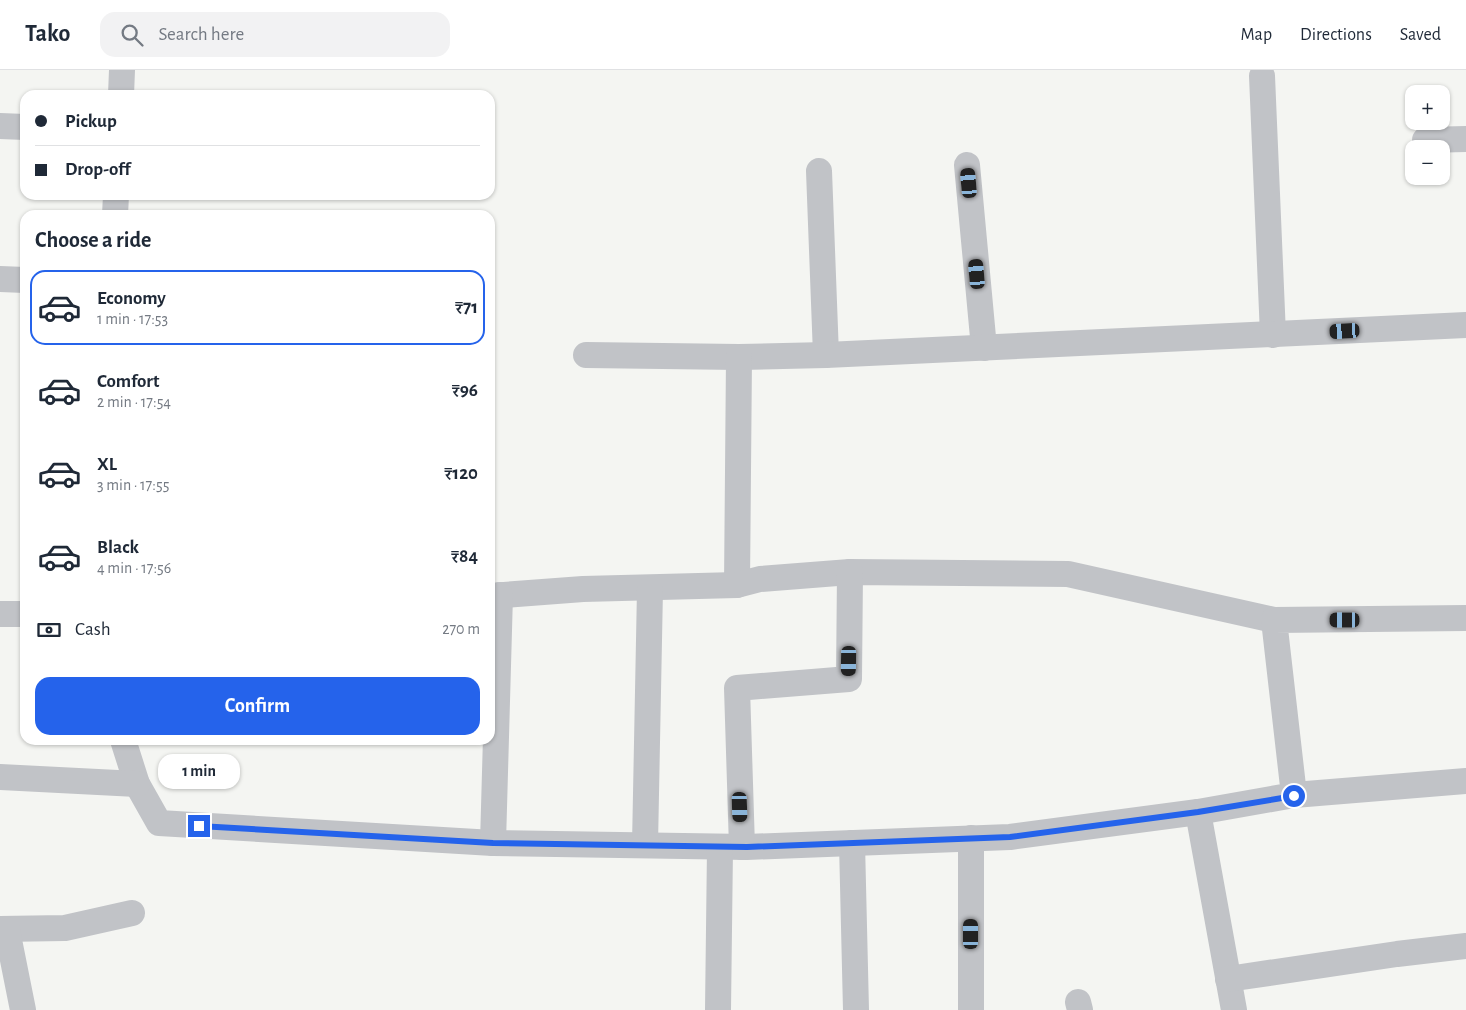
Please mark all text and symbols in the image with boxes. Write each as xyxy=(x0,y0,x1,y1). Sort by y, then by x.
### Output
search box xyxy=(100,12,450,57)
icon: search xyxy=(118,21,146,49)
text: Tako xyxy=(25,22,70,46)
text: Search here xyxy=(158,25,244,44)
text: Map xyxy=(1241,26,1272,44)
text: Directions xyxy=(1300,26,1372,44)
text: Saved xyxy=(1400,26,1441,44)
map controls xyxy=(1405,85,1450,185)
button: + xyxy=(1405,85,1450,130)
text: Pickup xyxy=(65,112,117,131)
button: − xyxy=(1405,140,1450,185)
text: Drop-off xyxy=(65,160,130,179)
car xyxy=(960,167,977,199)
text: Choose a ride xyxy=(35,229,151,251)
car xyxy=(968,258,985,290)
icon: car xyxy=(37,285,82,330)
text: Economy xyxy=(97,289,166,308)
text: ₹71 xyxy=(455,298,478,317)
text: 1 min · 17:53 xyxy=(97,311,168,327)
car xyxy=(1329,323,1360,339)
icon: car xyxy=(37,368,82,413)
text: Comfort xyxy=(97,372,159,391)
text: ₹96 xyxy=(452,381,478,400)
text: 2 min · 17:54 xyxy=(97,394,171,410)
icon: car xyxy=(37,451,82,496)
text: XL xyxy=(97,455,117,474)
text: ₹120 xyxy=(444,464,478,483)
text: 3 min · 17:55 xyxy=(97,477,169,493)
icon: car xyxy=(37,534,82,579)
text: Black xyxy=(97,538,139,557)
text: ₹84 xyxy=(451,547,478,566)
text: 4 min · 17:56 xyxy=(97,560,171,576)
car xyxy=(1330,613,1360,628)
icon: cash xyxy=(35,616,63,644)
text: Cash xyxy=(75,620,111,639)
text: 270 m xyxy=(442,621,480,637)
car xyxy=(841,646,856,676)
button: Confirm xyxy=(35,677,480,735)
callout: 1 min xyxy=(158,754,240,788)
text: 1 min xyxy=(182,763,216,779)
route start xyxy=(1283,785,1305,807)
car xyxy=(731,792,748,822)
route end xyxy=(188,815,210,837)
car xyxy=(963,919,978,949)

